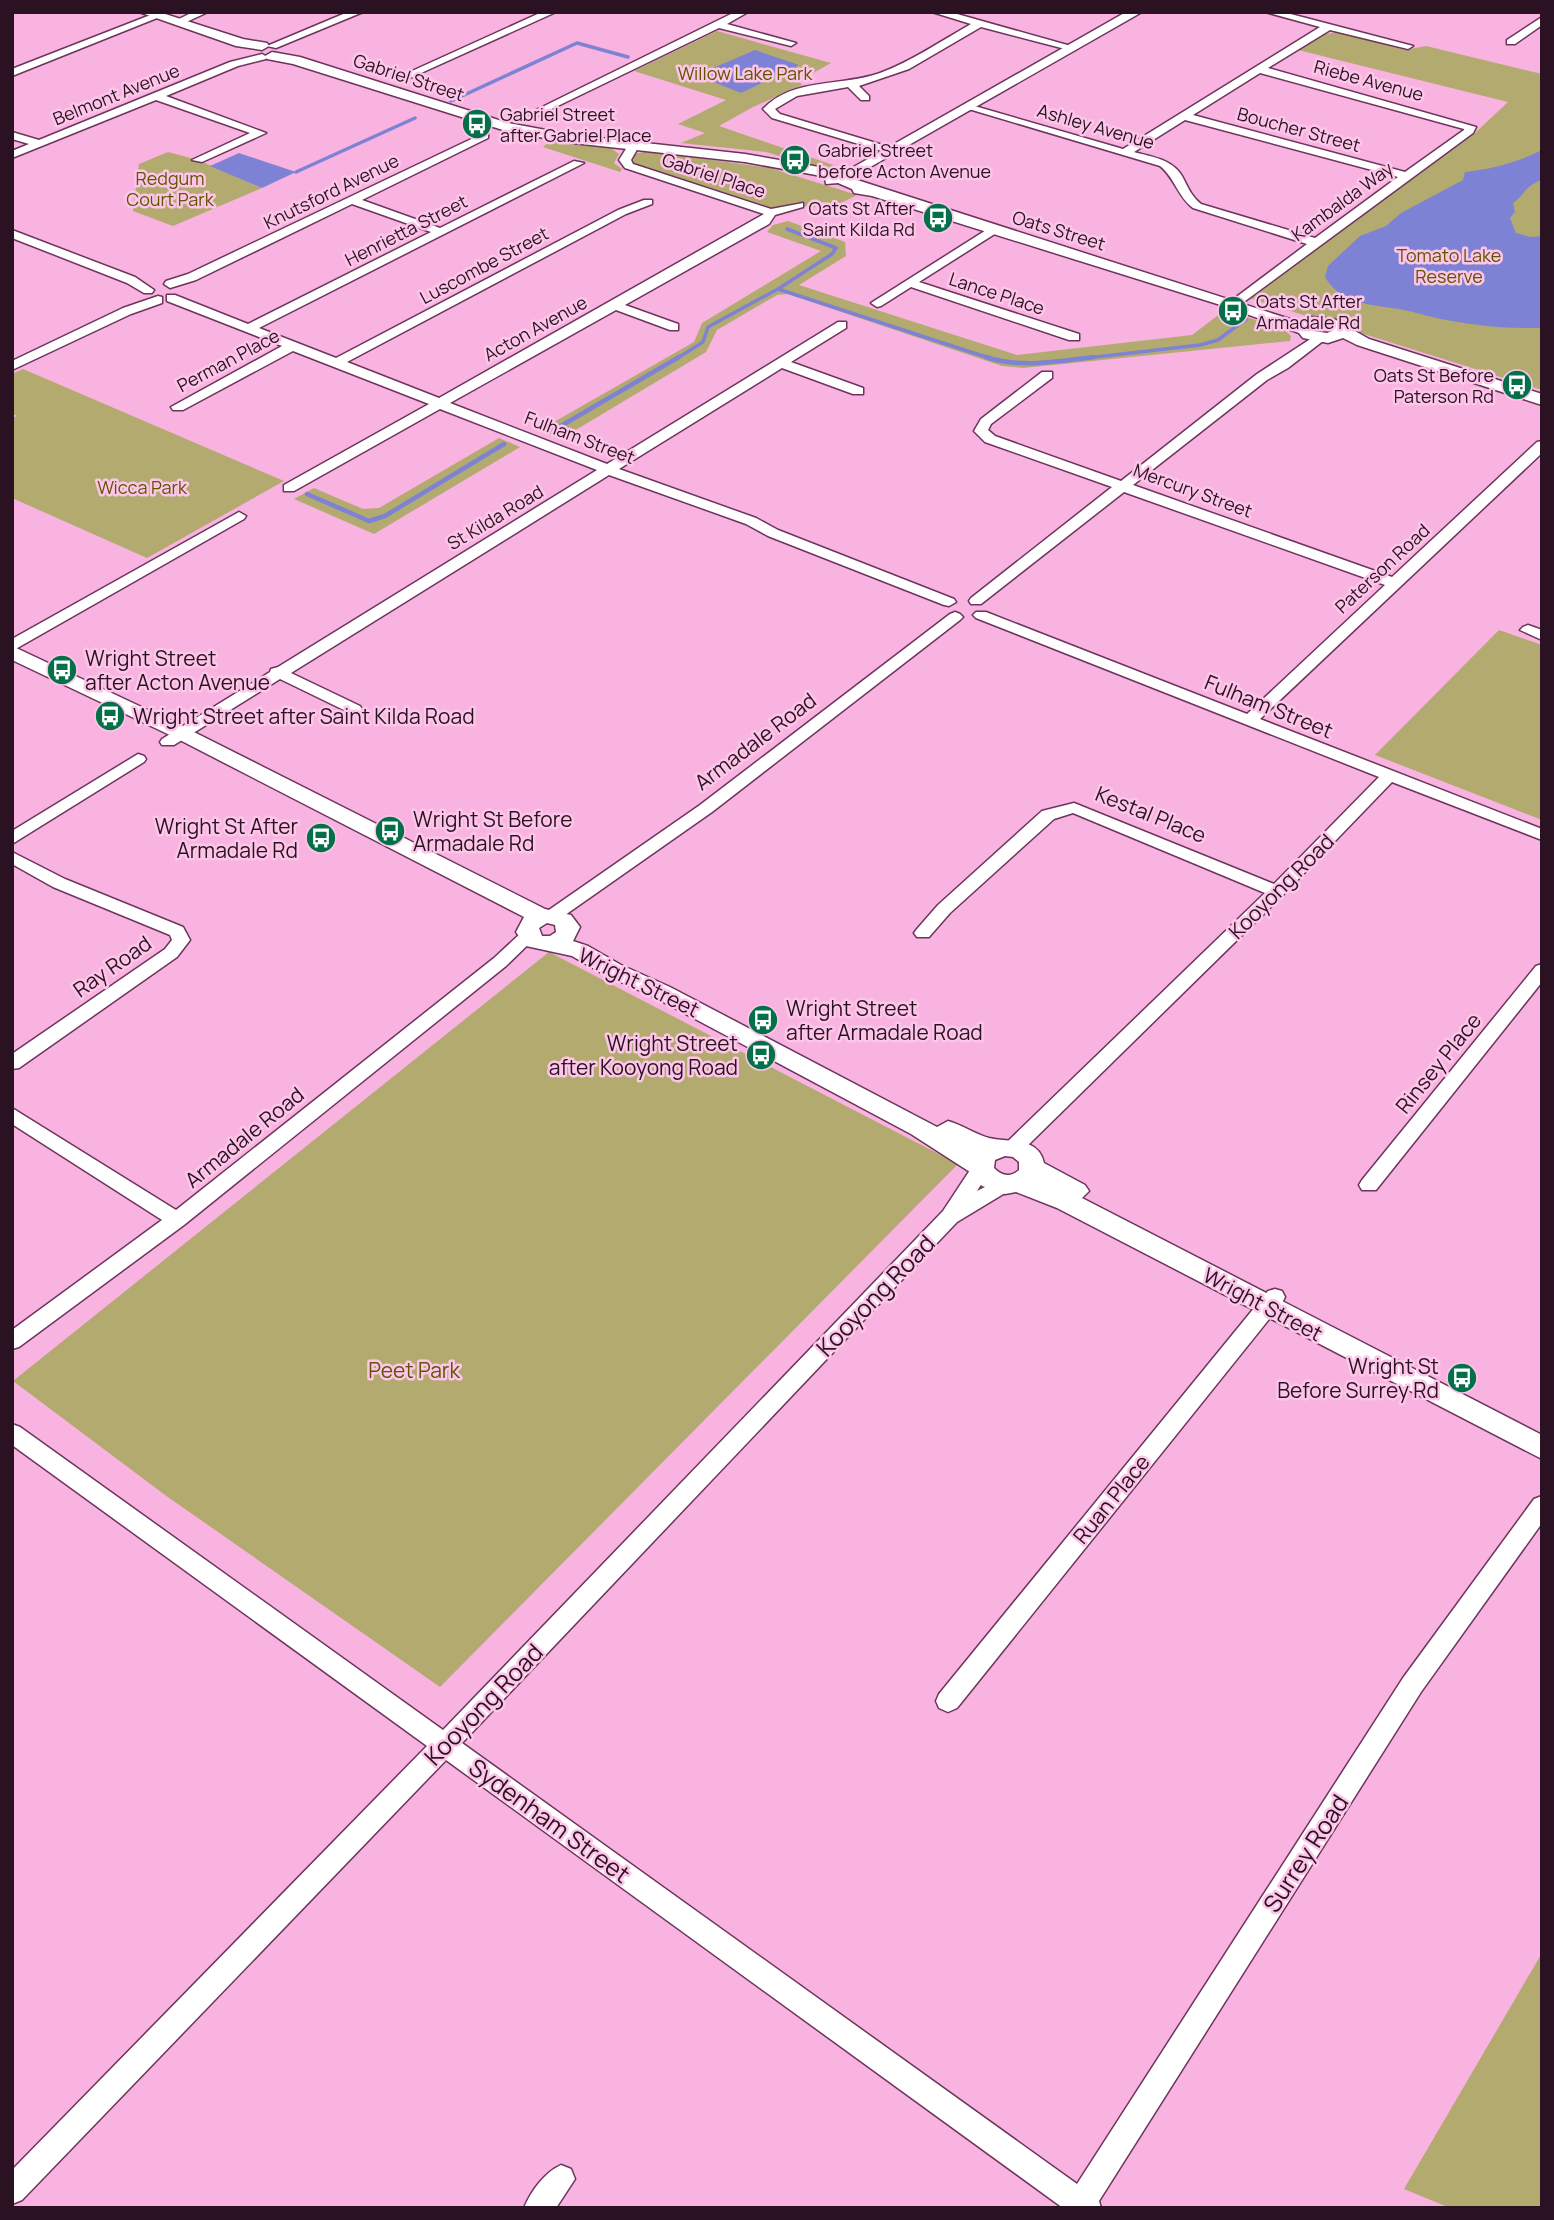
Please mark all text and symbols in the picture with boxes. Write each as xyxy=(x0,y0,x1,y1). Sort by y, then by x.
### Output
street label: Gabriel Street xyxy=(350,48,468,106)
street label: Riebe Avenue xyxy=(1312,54,1426,106)
street label: Belmont Avenue xyxy=(49,58,183,130)
park label: Willow Lake Park xyxy=(678,61,813,85)
street label: Ashley Avenue xyxy=(1035,98,1157,154)
street label: Boucher Street xyxy=(1235,101,1363,157)
place label: Gabriel Street after Gabriel Place xyxy=(500,102,652,147)
bus stop icon: Gabriel Street after Gabriel Place xyxy=(460,107,494,141)
place label: Gabriel Street before Acton Avenue xyxy=(818,138,991,183)
bus stop icon: Gabriel Street before Acton Avenue xyxy=(778,143,812,177)
street label: Gabriel Place xyxy=(659,147,769,203)
street label: Knutsford Avenue xyxy=(259,148,403,234)
street label: Kambalda Way xyxy=(1286,156,1398,246)
park label: Redgum Court Park xyxy=(126,166,215,211)
street label: Henrietta Street xyxy=(341,189,471,271)
place label: Oats St After Saint Kilda Rd xyxy=(803,196,916,241)
bus stop icon: Oats St After Saint Kilda Rd xyxy=(921,201,955,235)
street label: Oats Street xyxy=(1010,204,1108,256)
street label: Luscombe Street xyxy=(415,221,553,309)
park label: Tomato Lake Reserve xyxy=(1397,243,1501,288)
street label: Lance Place xyxy=(946,266,1048,320)
place label: Oats St After Armadale Rd xyxy=(1256,289,1363,334)
street label: Acton Avenue xyxy=(479,290,591,366)
bus stop icon: Oats St After Armadale Rd xyxy=(1216,294,1250,328)
street label: Perman Place xyxy=(173,323,283,397)
place label: Oats St Before Paterson Rd xyxy=(1374,363,1494,408)
bus stop icon: Oats St Before Paterson Rd xyxy=(1500,368,1534,402)
street label: Fulham Street xyxy=(521,405,639,469)
street label: Mercury Street xyxy=(1130,457,1256,523)
park label: Wicca Park xyxy=(97,475,188,499)
street label: St Kilda Road xyxy=(443,479,547,555)
street label: Paterson Road xyxy=(1330,518,1434,618)
place label: Wright Street after Acton Avenue xyxy=(85,644,270,696)
bus stop icon: Wright Street after Acton Avenue xyxy=(45,653,79,687)
street label: Fulham Street xyxy=(1201,668,1337,744)
street label: Armadale Road xyxy=(688,686,822,796)
bus stop icon: Wright Street after Saint Kilda Road xyxy=(93,699,127,733)
place label: Wright Street after Saint Kilda Road xyxy=(133,702,475,730)
street label: Kestal Place xyxy=(1092,779,1210,849)
place label: Wright St Before Armadale Rd xyxy=(413,805,572,857)
place label: Wright St After Armadale Rd xyxy=(155,812,298,864)
bus stop icon: Wright St Before Armadale Rd xyxy=(373,814,407,848)
bus stop icon: Wright St After Armadale Rd xyxy=(304,821,338,855)
street label: Kooyong Road xyxy=(1222,827,1340,945)
street label: Ray Road xyxy=(67,929,157,1003)
street label: Wright Street xyxy=(574,941,704,1023)
place label: Wright Street after Armadale Road xyxy=(786,994,983,1046)
bus stop icon: Wright Street after Armadale Road xyxy=(746,1003,780,1037)
street label: Rinsey Place xyxy=(1389,1007,1487,1119)
place label: Wright Street after Kooyong Road xyxy=(549,1029,738,1081)
bus stop icon: Wright Street after Kooyong Road xyxy=(744,1038,778,1072)
street label: Armadale Road xyxy=(179,1080,309,1194)
street label: Kooyong Road xyxy=(808,1227,942,1363)
street label: Wright Street xyxy=(1198,1261,1328,1347)
place label: Wright St Before Surrey Rd xyxy=(1277,1352,1439,1404)
park label: Peet Park xyxy=(368,1356,460,1384)
bus stop icon: Wright St Before Surrey Rd xyxy=(1445,1361,1479,1395)
street label: Ruan Place xyxy=(1066,1449,1156,1549)
street label: Kooyong Road xyxy=(416,1636,550,1772)
street label: Sydenham Street xyxy=(463,1750,637,1890)
street label: Surrey Road xyxy=(1255,1788,1355,1918)

